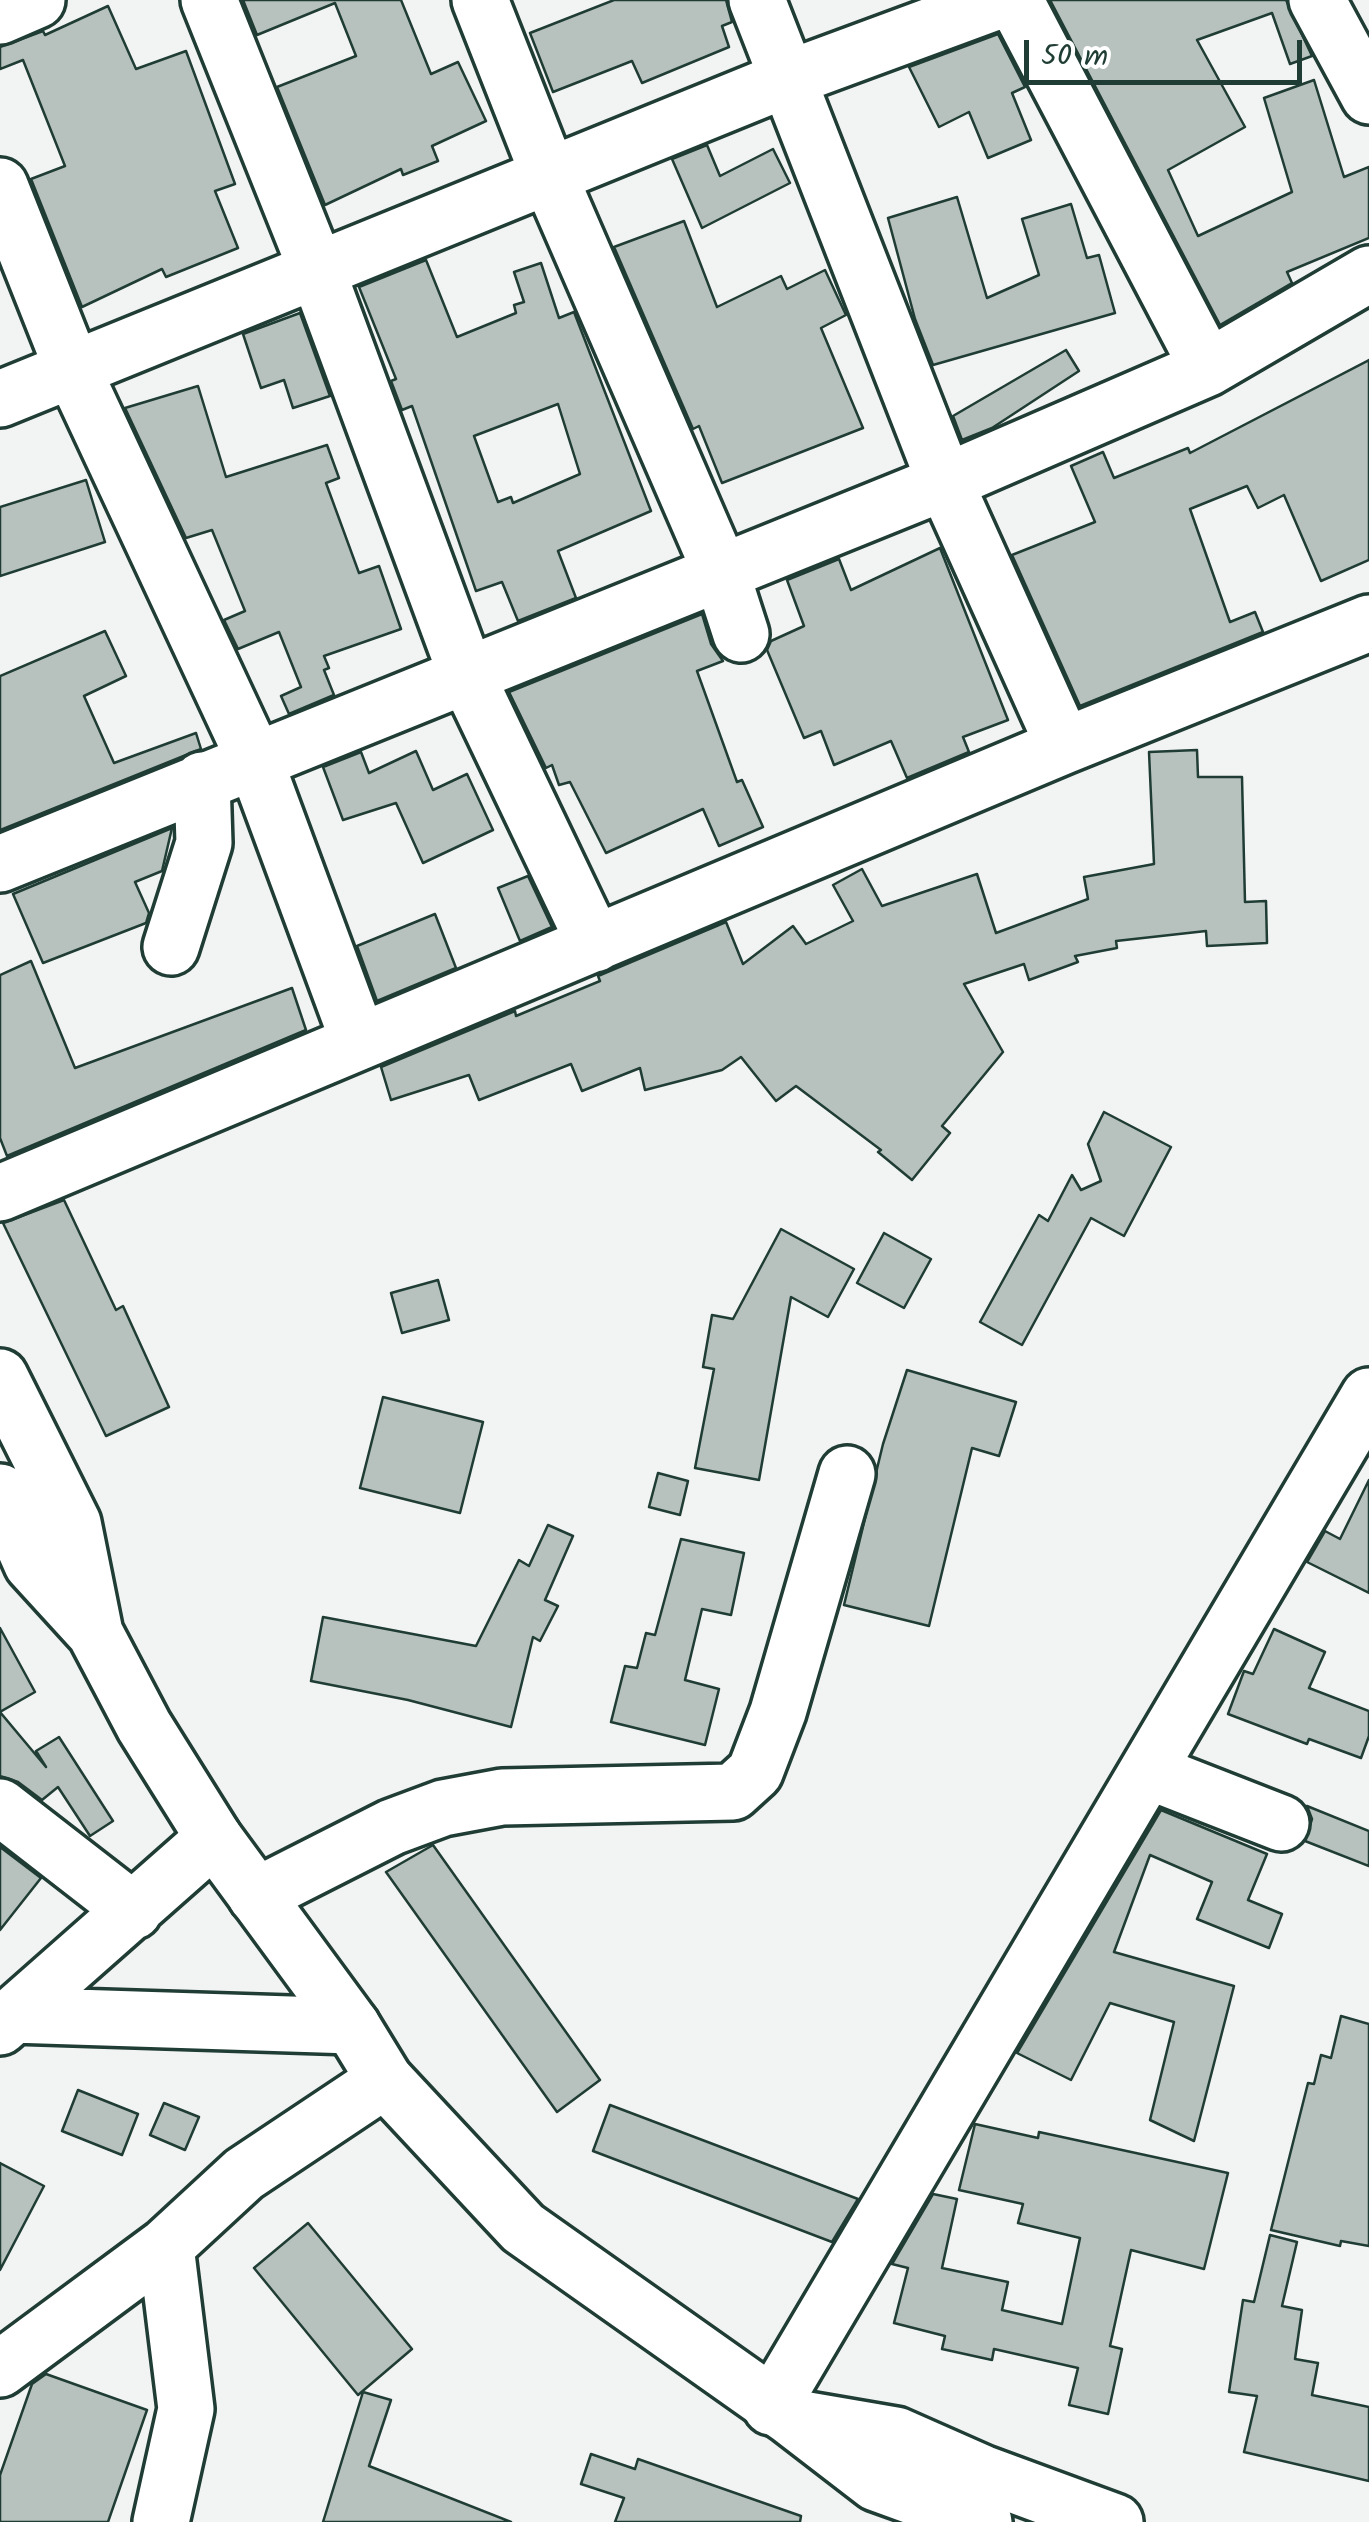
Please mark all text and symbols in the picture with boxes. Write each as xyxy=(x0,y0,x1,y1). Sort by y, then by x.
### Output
scale bar xyxy=(1029,20,1306,82)
text: 50 m xyxy=(1041,33,1108,81)

